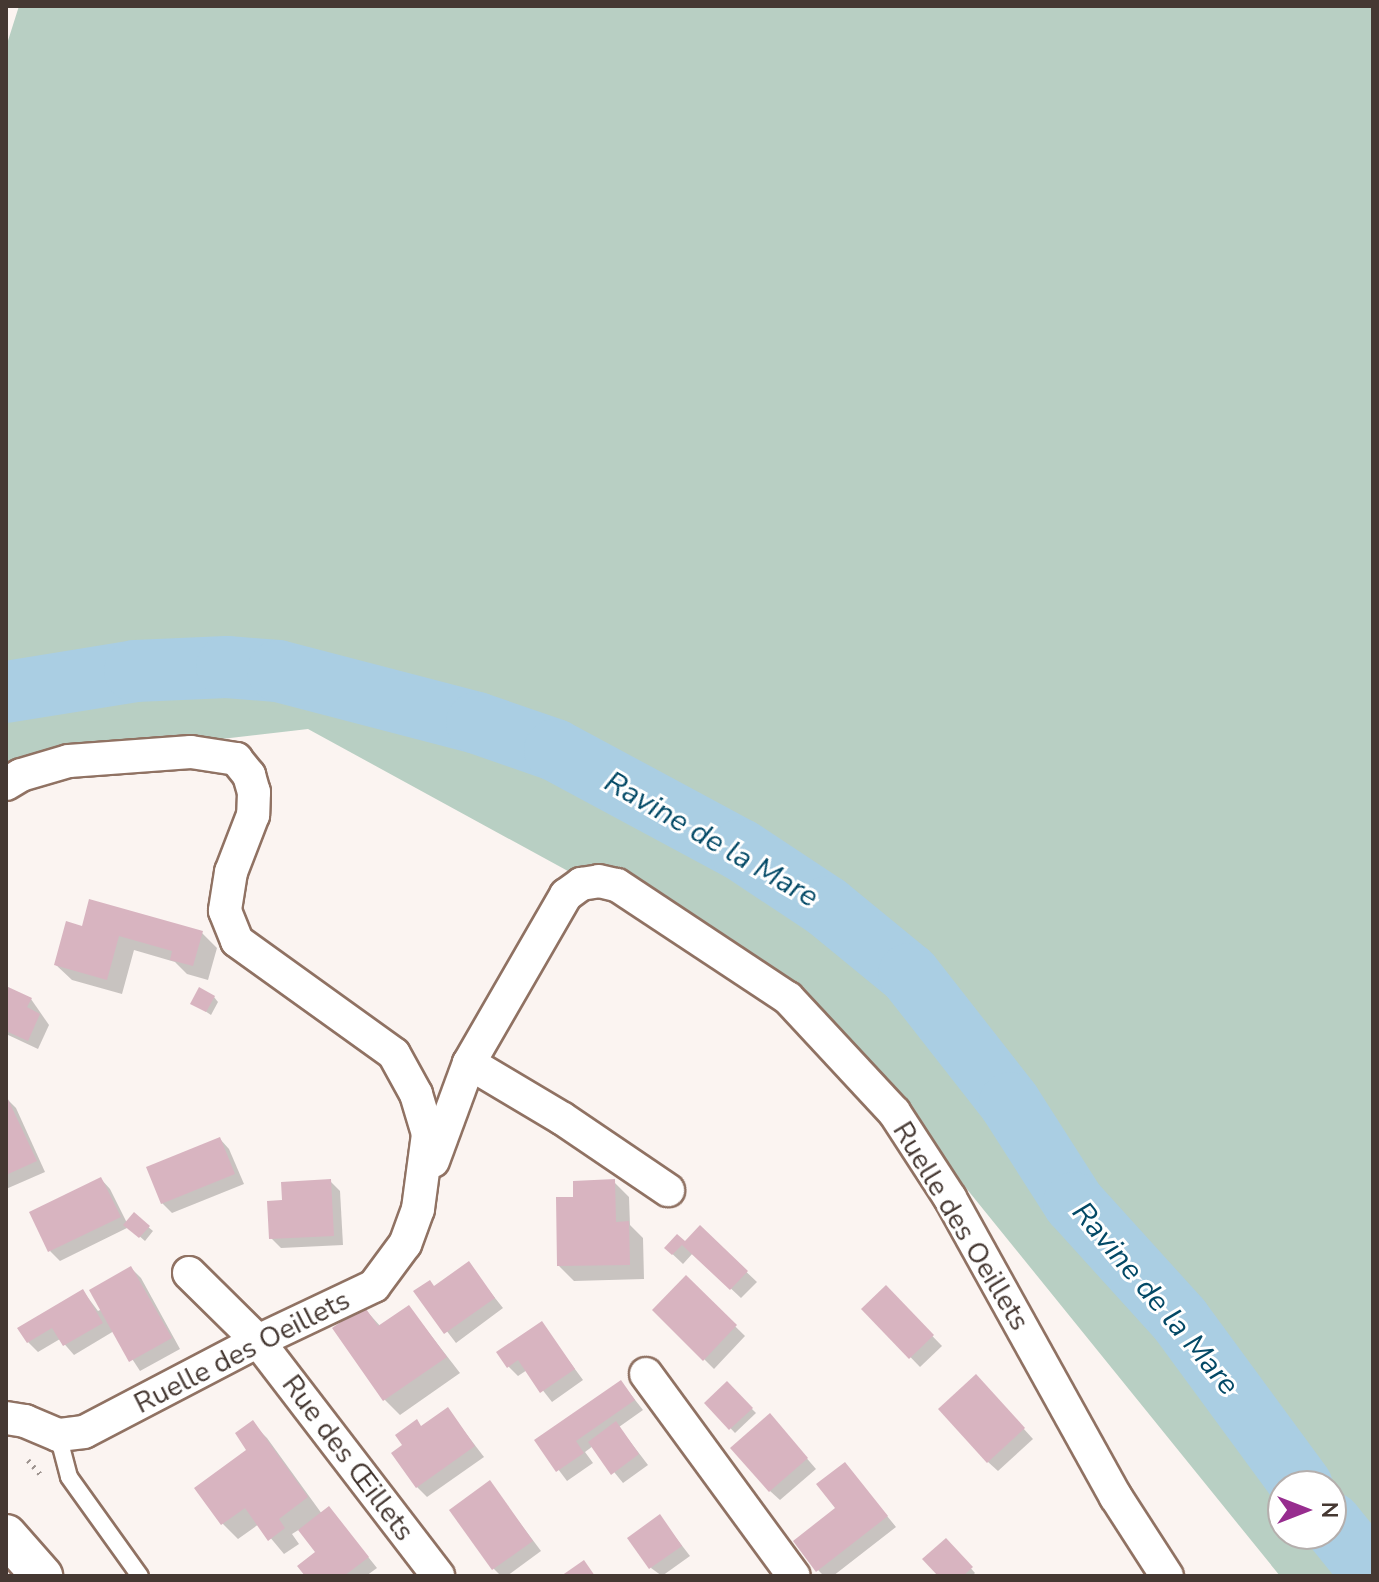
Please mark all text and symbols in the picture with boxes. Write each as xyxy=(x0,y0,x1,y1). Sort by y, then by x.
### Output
water label: Ravine de la Mare xyxy=(598,764,824,916)
street label: Ruelle des Oeillets xyxy=(886,1116,1036,1336)
water label: Ravine de la Mare xyxy=(1064,1195,1246,1403)
street label: Ruelle des Oeillets xyxy=(129,1283,355,1421)
street label: Rue des Œillets xyxy=(275,1369,421,1547)
north arrow xyxy=(1267,1470,1347,1550)
text: N xyxy=(1314,1502,1344,1518)

